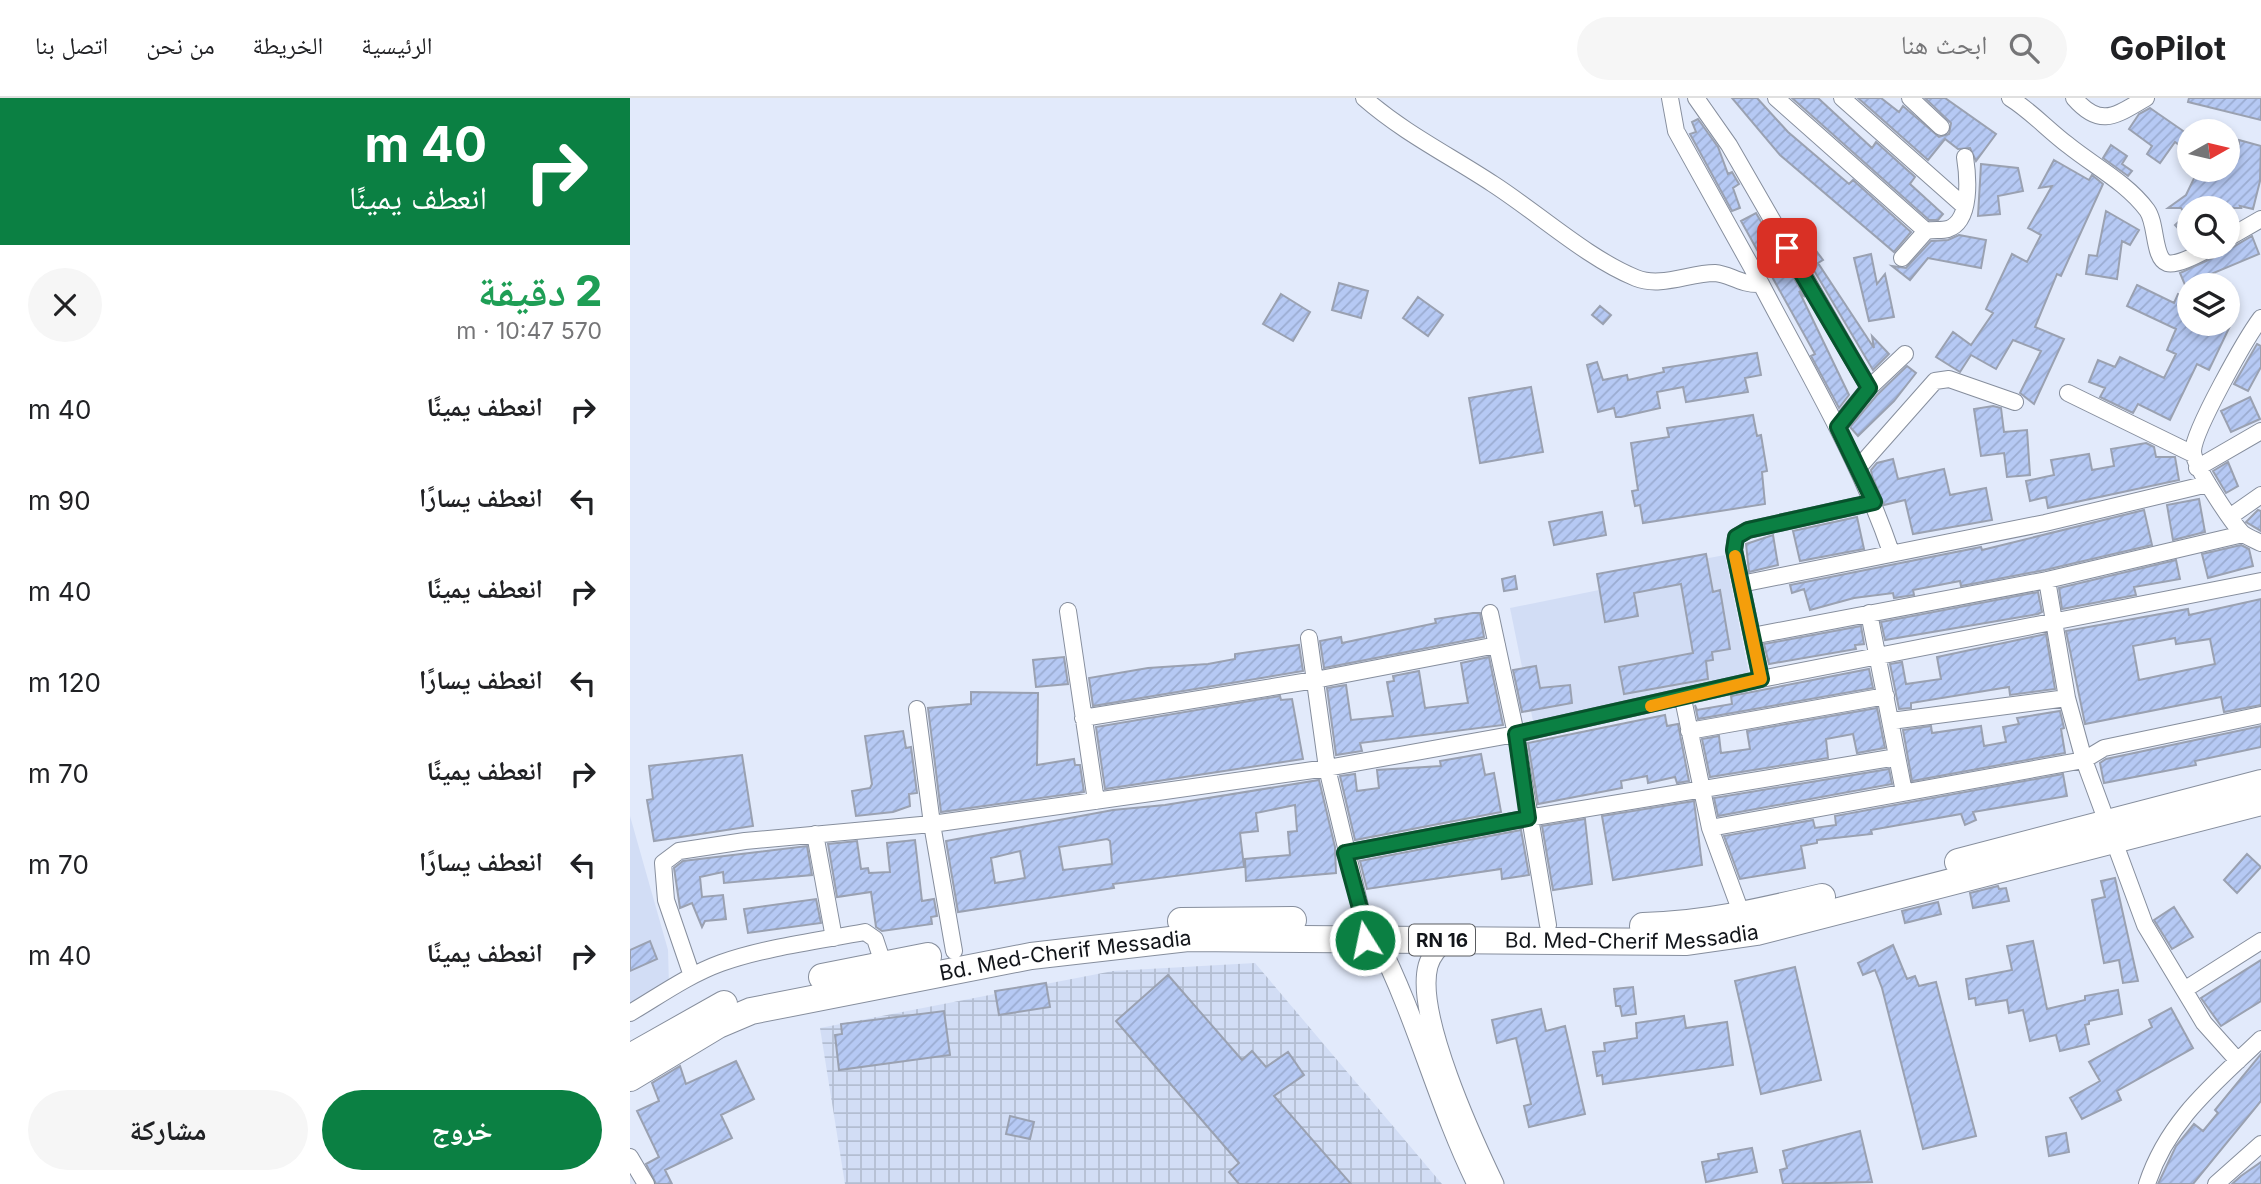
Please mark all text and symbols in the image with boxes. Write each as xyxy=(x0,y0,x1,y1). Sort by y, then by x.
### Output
search box xyxy=(1577,17,2067,80)
text: GoPilot xyxy=(2109,28,2226,68)
text: ابحث هنا xyxy=(1901,29,1987,60)
icon: search xyxy=(2005,29,2043,67)
text: اتصل بنا xyxy=(35,31,108,60)
text: من نحن xyxy=(146,31,215,60)
text: الخريطة xyxy=(253,31,323,60)
text: الرئيسية xyxy=(361,31,432,60)
text: 40 m xyxy=(364,115,487,174)
north arrow xyxy=(2177,119,2240,182)
map controls xyxy=(2177,119,2240,336)
icon: right xyxy=(511,126,602,217)
text: انعطف يمينًا xyxy=(349,178,487,217)
button: search xyxy=(2177,196,2240,259)
pin xyxy=(1757,218,1817,278)
icon: arrive xyxy=(1768,229,1806,267)
text: 2 دقيقة xyxy=(478,265,602,316)
button: close xyxy=(28,268,102,342)
button: layers xyxy=(2177,273,2240,336)
text: 570 m · 10:47 xyxy=(456,317,602,345)
text: انعطف يمينًا xyxy=(427,391,543,422)
icon: right xyxy=(564,391,602,429)
text: 40 m xyxy=(28,394,91,425)
text: انعطف يسارًا xyxy=(419,482,543,513)
icon: left xyxy=(564,482,602,520)
text: 90 m xyxy=(28,485,91,516)
text: انعطف يمينًا xyxy=(427,573,543,604)
icon: right xyxy=(564,573,602,611)
text: 40 m xyxy=(28,576,91,607)
text: انعطف يسارًا xyxy=(419,664,543,695)
icon: left xyxy=(564,664,602,702)
text: 120 m xyxy=(28,667,101,698)
text: انعطف يمينًا xyxy=(427,755,543,786)
icon: right xyxy=(564,755,602,793)
text: 70 m xyxy=(28,758,89,789)
text: انعطف يسارًا xyxy=(419,846,543,877)
icon: left xyxy=(564,846,602,884)
text: 70 m xyxy=(28,849,89,880)
position arrow xyxy=(1328,903,1402,977)
street label: Bd. Med-Cherif Messadia xyxy=(1505,919,1760,954)
street label: Bd. Med-Cherif Messadia xyxy=(937,925,1193,986)
road number: RN 16 xyxy=(1409,925,1475,956)
text: انعطف يمينًا xyxy=(427,937,543,968)
icon: right xyxy=(564,937,602,975)
text: 40 m xyxy=(28,940,91,971)
button: مشاركة xyxy=(28,1090,308,1170)
button: خروج xyxy=(322,1090,602,1170)

